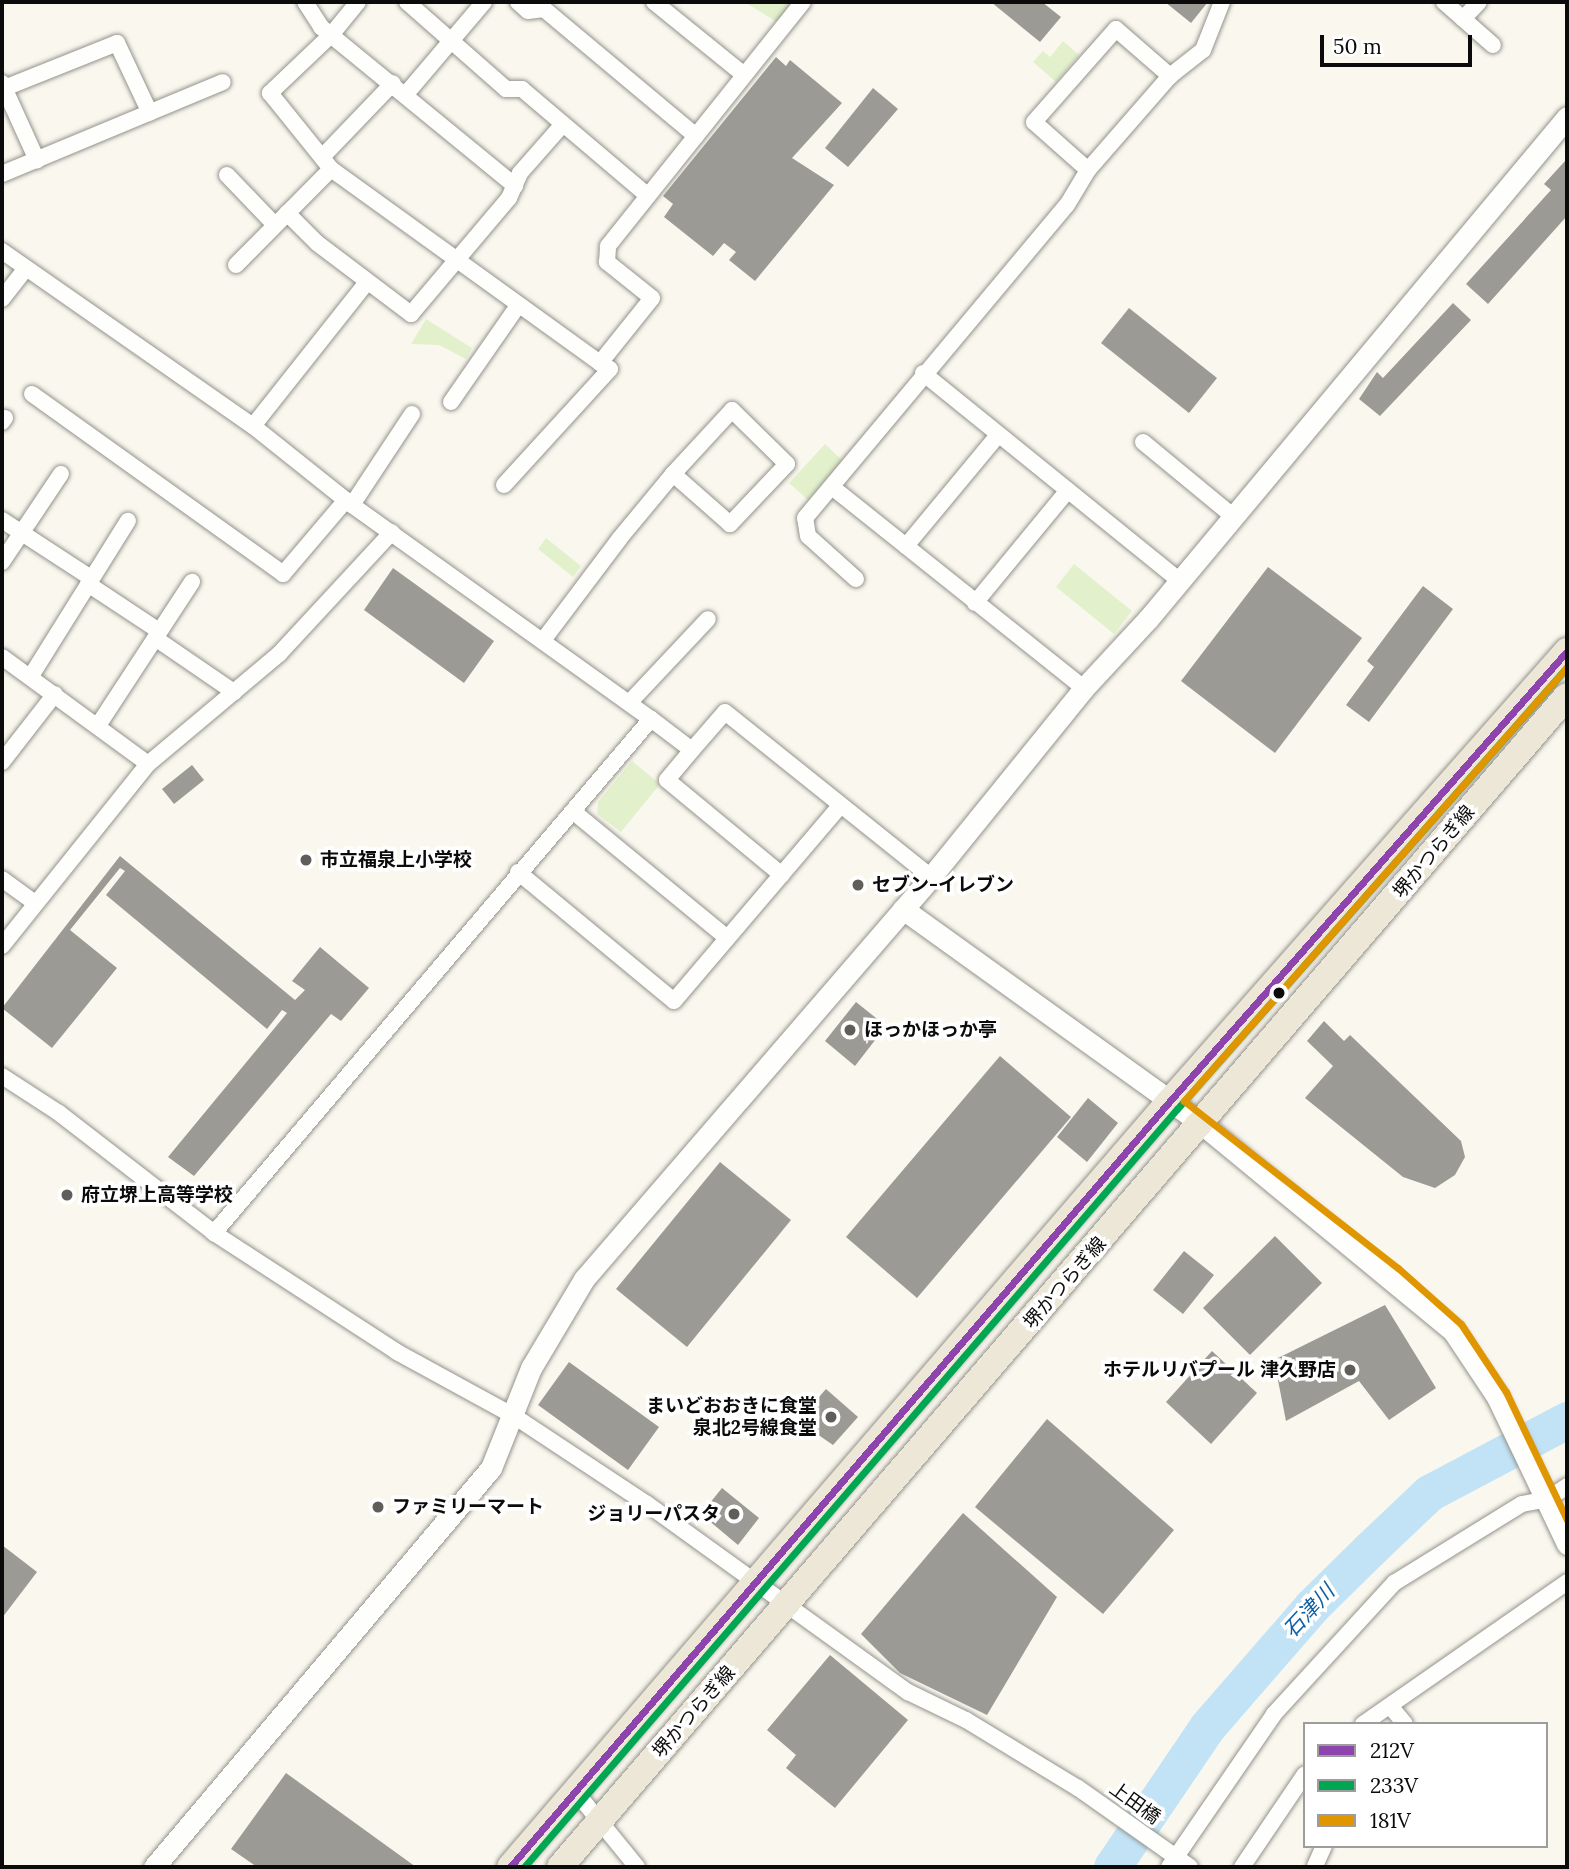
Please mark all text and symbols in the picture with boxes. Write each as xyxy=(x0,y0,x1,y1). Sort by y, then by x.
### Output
scale bar xyxy=(1324,21,1476,65)
text: 50 m xyxy=(1333,33,1382,60)
street label: 堺かつらぎ線 xyxy=(1389,801,1479,903)
place label: 市立福泉上小学校 xyxy=(320,849,472,871)
marker: 市立福泉上小学校 xyxy=(298,852,314,868)
place label: セブン-イレブン xyxy=(872,874,1014,896)
marker: セブン-イレブン xyxy=(850,877,866,893)
unlabelled marker xyxy=(1272,986,1286,1000)
place label: ほっかほっか亭 xyxy=(864,1019,997,1041)
marker: ほっかほっか亭 xyxy=(842,1022,858,1038)
place label: 府立堺上高等学校 xyxy=(81,1184,233,1206)
marker: 府立堺上高等学校 xyxy=(59,1187,75,1203)
street label: 堺かつらぎ線 xyxy=(1019,1233,1111,1333)
place label: ホテルリバプール 津久野店 xyxy=(1103,1359,1336,1381)
marker: ホテルリバプール 津久野店 xyxy=(1342,1362,1358,1378)
place label: まいどおおきに食堂 泉北2号線食堂 xyxy=(646,1395,817,1439)
marker: まいどおおきに食堂 泉北2号線食堂 xyxy=(823,1409,839,1425)
place label: ファミリーマート xyxy=(392,1496,544,1518)
marker: ファミリーマート xyxy=(370,1499,386,1515)
place label: ジョリーパスタ xyxy=(587,1503,720,1525)
marker: ジョリーパスタ xyxy=(726,1506,742,1522)
water label: 石津川 xyxy=(1278,1579,1340,1643)
street label: 堺かつらぎ線 xyxy=(648,1662,740,1762)
legend xyxy=(1303,1722,1548,1848)
text: 212V xyxy=(1370,1737,1414,1764)
text: 233V xyxy=(1370,1772,1418,1799)
street label: 上田橋 xyxy=(1105,1777,1165,1829)
text: 181V xyxy=(1370,1807,1411,1834)

